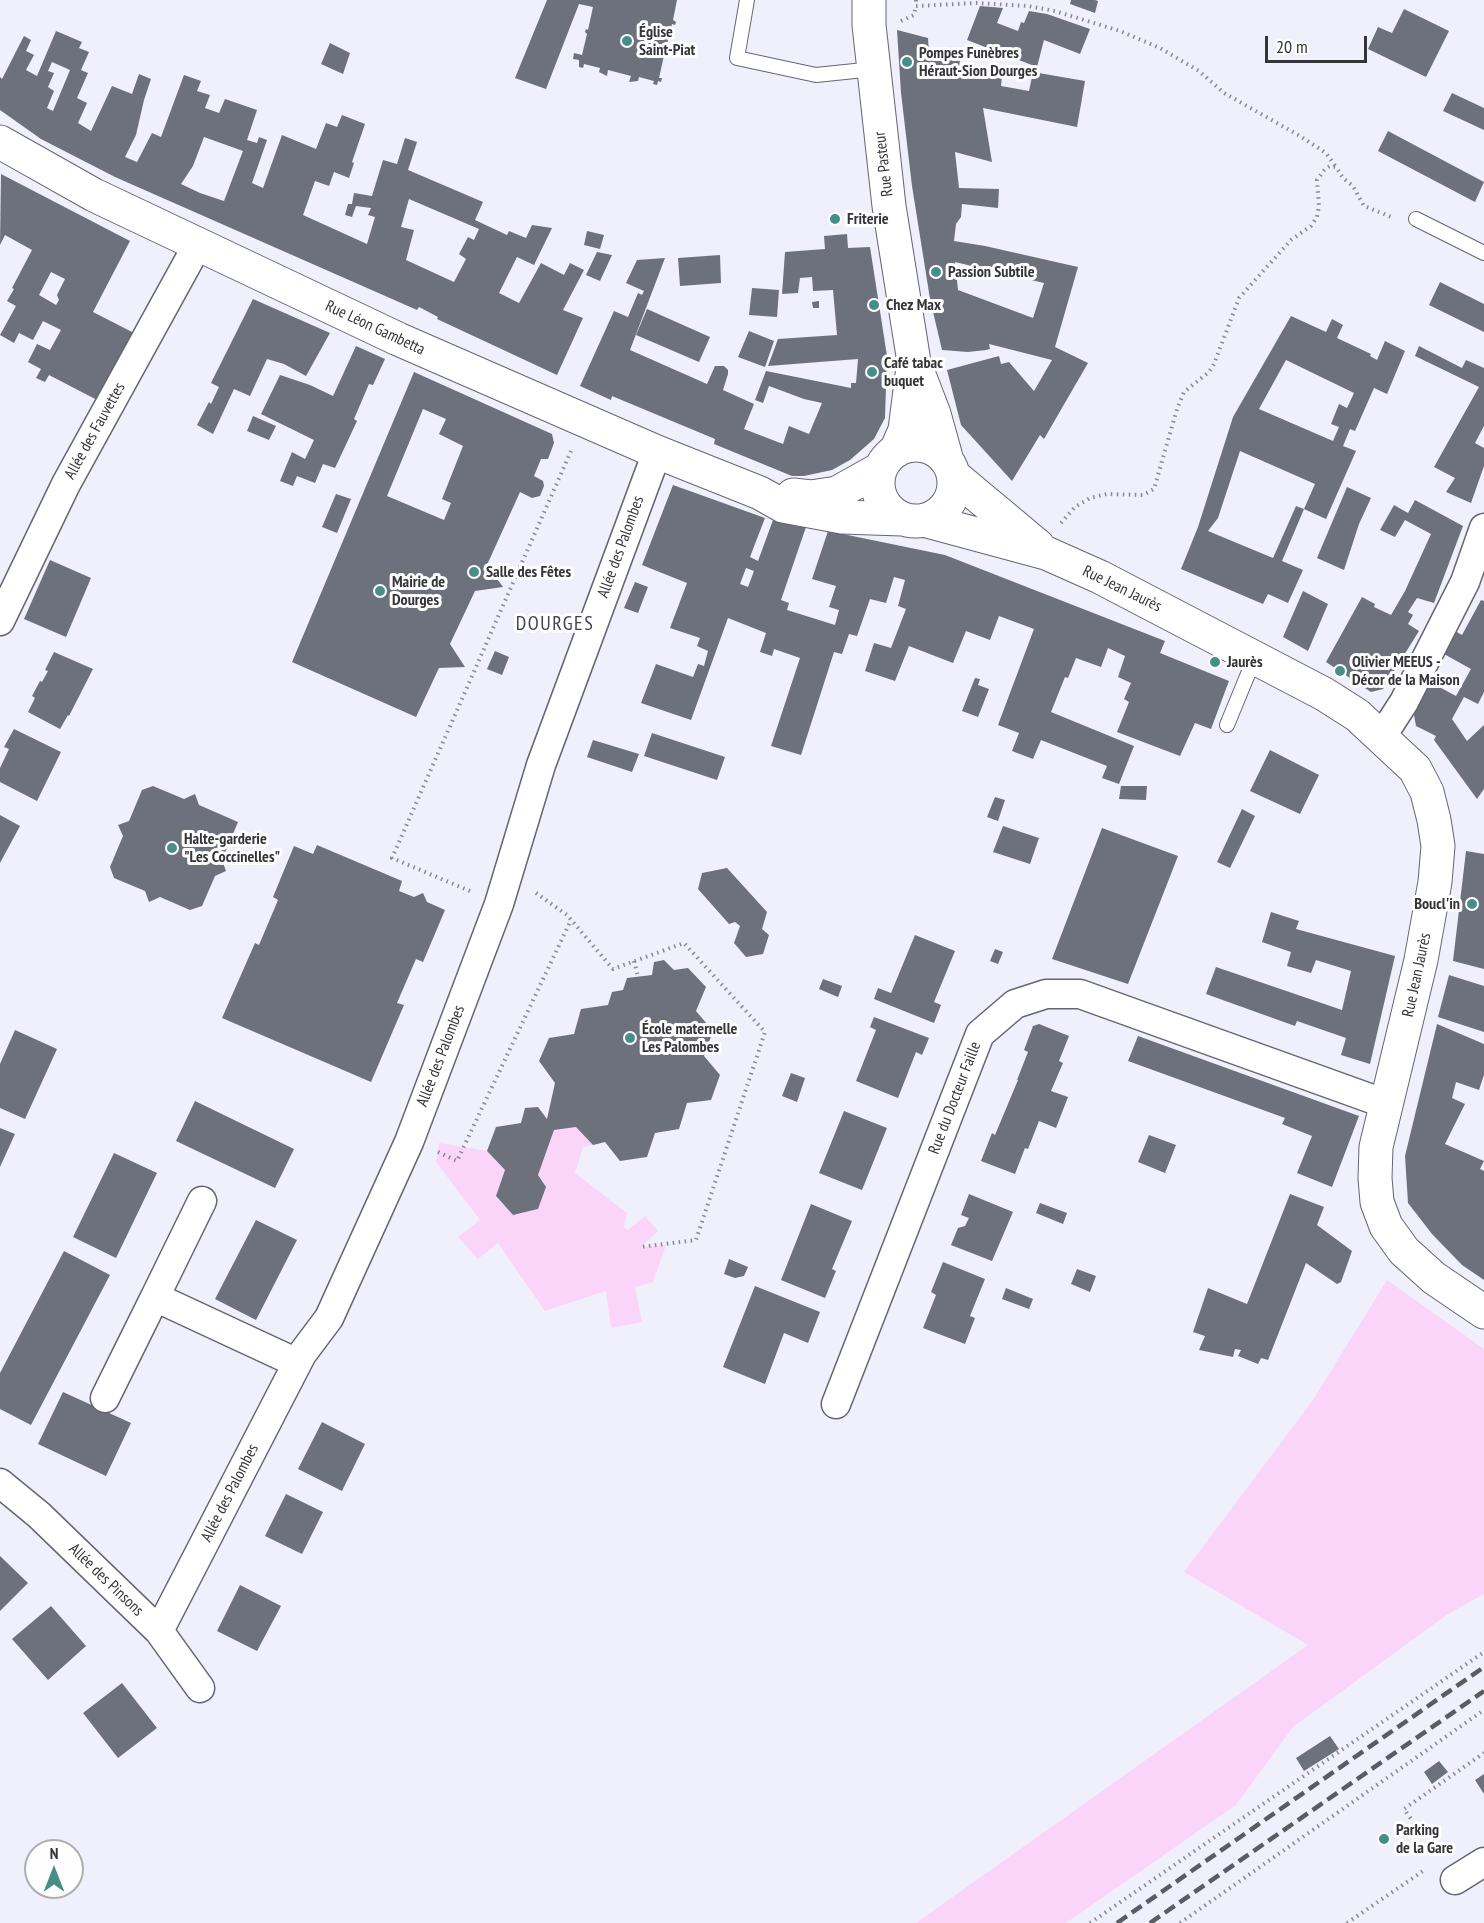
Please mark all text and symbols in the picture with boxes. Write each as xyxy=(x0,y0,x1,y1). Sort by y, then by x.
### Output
place label: Église Saint-Piat xyxy=(639,22,695,60)
scale bar xyxy=(1268,24,1370,62)
marker: Église Saint-Piat xyxy=(620,34,634,48)
text: 20 m xyxy=(1276,35,1308,58)
place label: Pompes Funèbres Héraut-Sion Dourges xyxy=(919,43,1037,81)
marker: Pompes Funèbres Héraut-Sion Dourges xyxy=(900,55,914,69)
street label: Rue Pasteur xyxy=(870,130,898,198)
place label: Friterie xyxy=(847,209,889,229)
marker: Friterie xyxy=(828,212,842,226)
place label: Passion Subtile xyxy=(948,262,1034,282)
marker: Passion Subtile xyxy=(929,265,943,279)
place label: Chez Max xyxy=(886,295,941,315)
street label: Rue Léon Gambetta xyxy=(322,297,428,359)
marker: Chez Max xyxy=(867,298,881,312)
place label: Café tabac buquet xyxy=(884,353,943,391)
marker: Café tabac buquet xyxy=(865,365,879,379)
street label: Allée des Fauvettes xyxy=(61,379,129,483)
street label: Allée des Palombes xyxy=(594,493,648,601)
place label: Salle des Fêtes xyxy=(486,562,571,582)
street label: Rue Jean Jaurès xyxy=(1079,562,1165,616)
marker: Salle des Fêtes xyxy=(467,565,481,579)
place label: Mairie de Dourges xyxy=(392,572,445,610)
marker: Mairie de Dourges xyxy=(373,584,387,598)
district label: DOURGES xyxy=(516,612,594,636)
place label: Jaurès xyxy=(1227,652,1263,672)
place label: Olivier MEEUS - Décor de la Maison xyxy=(1352,652,1460,690)
marker: Jaurès xyxy=(1208,655,1222,669)
marker: Olivier MEEUS - Décor de la Maison xyxy=(1333,664,1347,678)
place label: Halte-garderie "Les Coccinelles" xyxy=(184,829,280,867)
marker: Halte-garderie "Les Coccinelles" xyxy=(165,841,179,855)
place label: Boucl'in xyxy=(1414,894,1460,914)
marker: Boucl'in xyxy=(1465,897,1479,911)
street label: Rue Jean Jaurès xyxy=(1399,931,1435,1019)
street label: Allée des Palombes xyxy=(413,1003,469,1109)
place label: École maternelle Les Palombes xyxy=(642,1019,737,1057)
marker: École maternelle Les Palombes xyxy=(623,1031,637,1045)
street label: Rue du Docteur Faille xyxy=(925,1039,985,1157)
street label: Allée des Palombes xyxy=(197,1441,263,1545)
street label: Allée des Pinsons xyxy=(65,1540,147,1620)
place label: Parking de la Gare xyxy=(1396,1820,1453,1858)
marker: Parking de la Gare xyxy=(1377,1832,1391,1846)
north arrow xyxy=(24,1839,84,1899)
text: N xyxy=(50,1843,58,1863)

